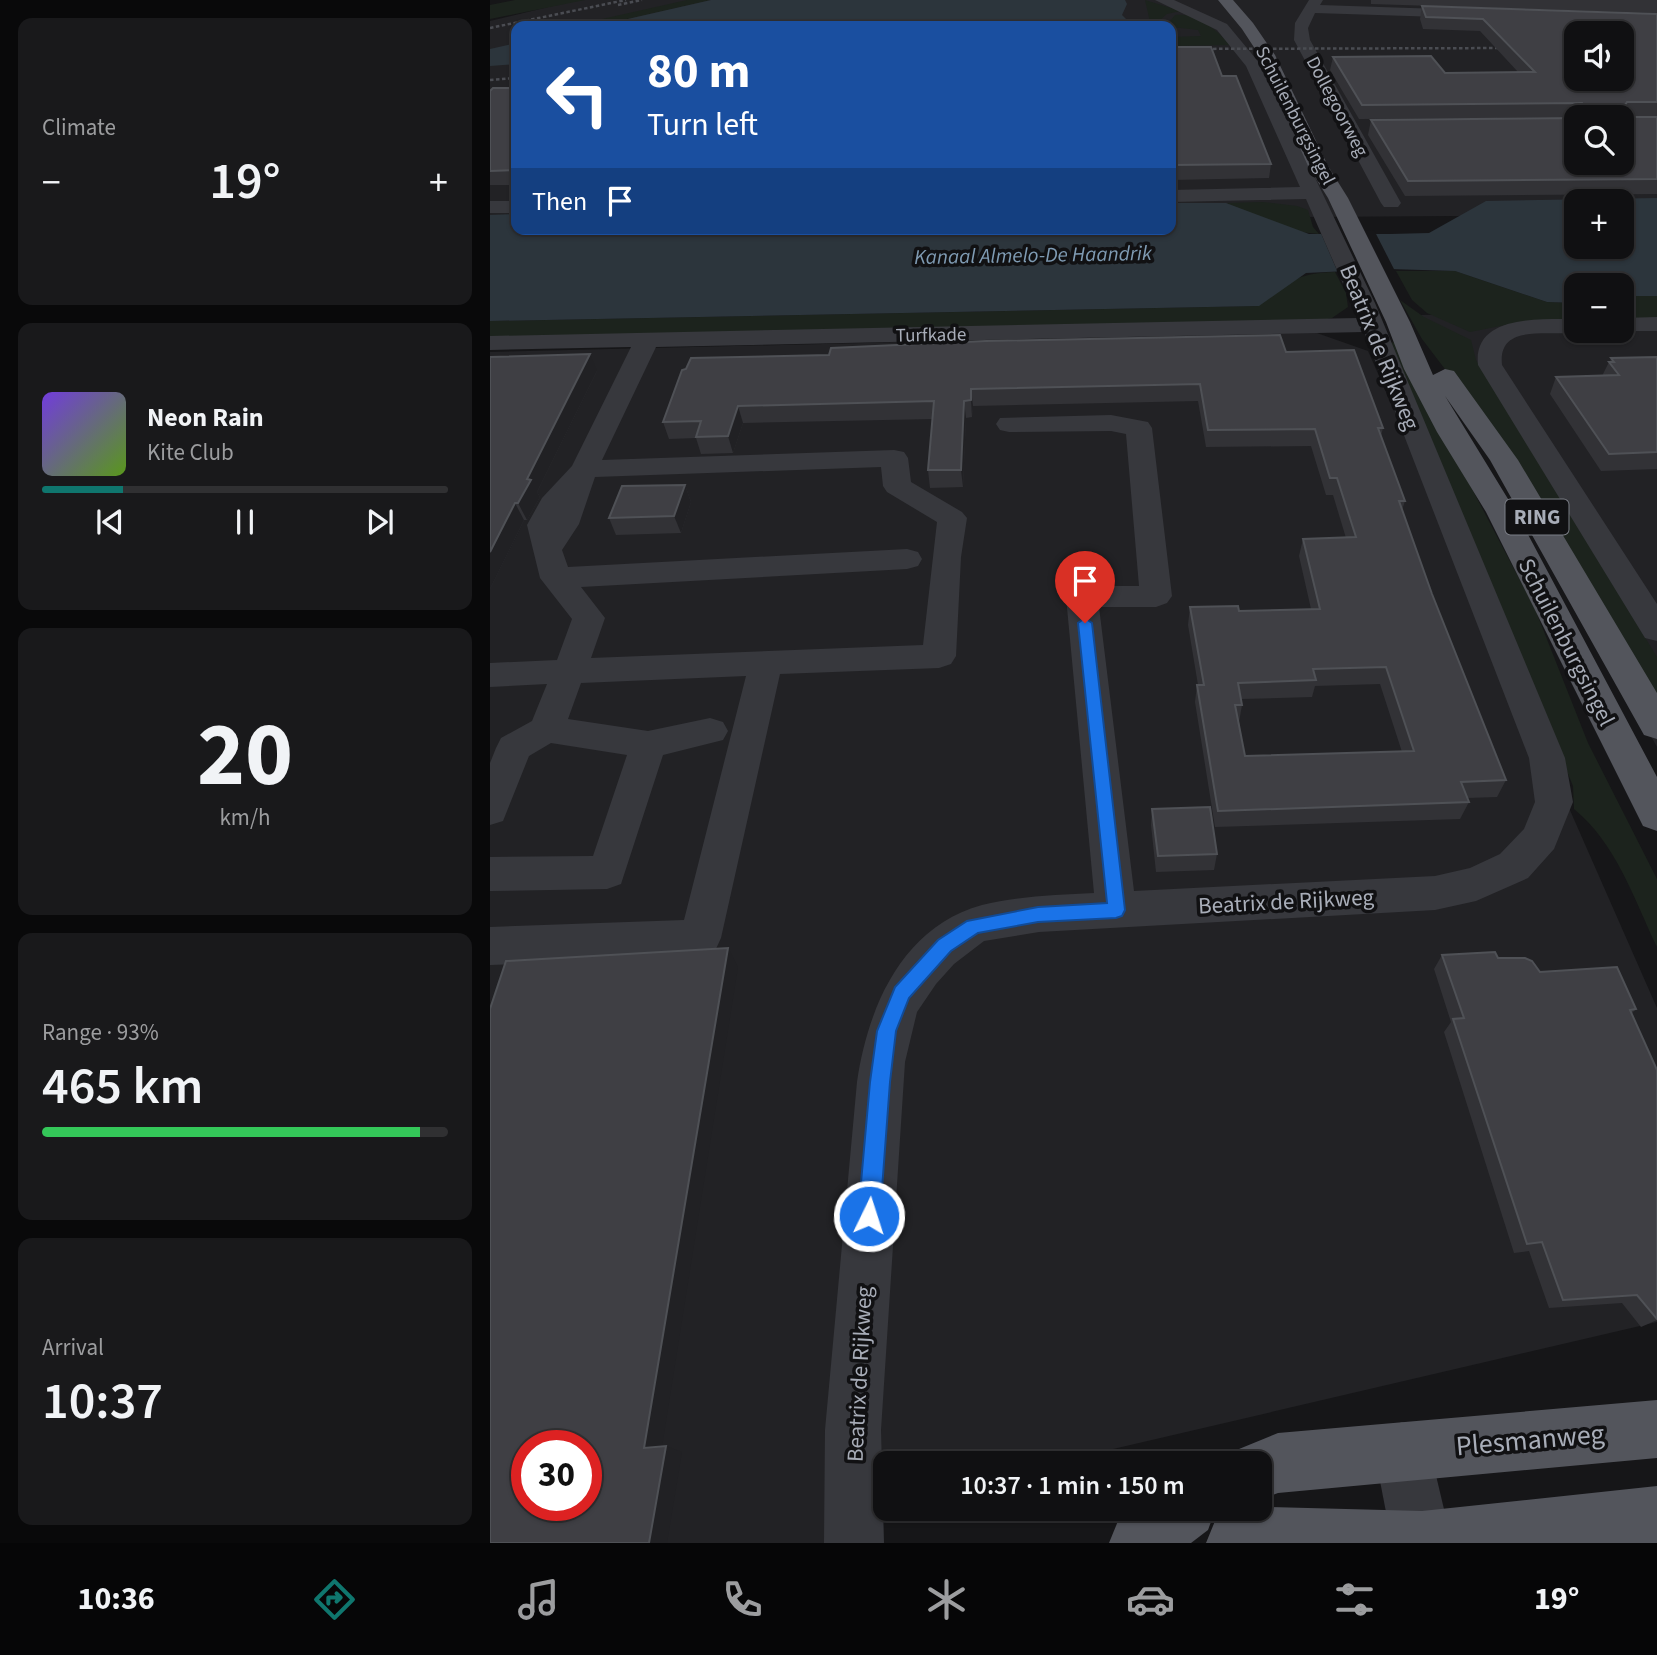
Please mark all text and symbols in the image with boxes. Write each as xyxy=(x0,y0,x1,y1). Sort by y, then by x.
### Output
map controls xyxy=(1564,21,1634,343)
button: sound xyxy=(1564,21,1634,91)
text: 80 m xyxy=(647,37,751,107)
street label: Schuilenburgsingel xyxy=(1248,42,1341,190)
icon: left xyxy=(532,49,623,140)
street label: Dollegoorweg xyxy=(1299,52,1375,162)
text: Turn left xyxy=(647,102,758,148)
button: search xyxy=(1564,105,1634,175)
text: Climate xyxy=(42,111,116,144)
text: 19° xyxy=(209,145,281,219)
text: − xyxy=(42,156,61,210)
text: + xyxy=(429,156,448,210)
icon: arrive xyxy=(601,182,639,220)
text: Then xyxy=(532,183,587,220)
button: + xyxy=(1564,189,1634,259)
water label: Kanaal Almelo-De Haandrik xyxy=(914,238,1153,272)
street label: Beatrix de Rijkweg xyxy=(1331,259,1428,435)
button: − xyxy=(1564,273,1634,343)
street label: Turfkade xyxy=(896,321,967,350)
text: Neon Rain xyxy=(147,399,264,436)
text: Kite Club xyxy=(147,436,234,469)
road number: RING xyxy=(1506,500,1568,534)
icon: previous xyxy=(91,503,129,541)
icon: pause xyxy=(226,503,264,541)
icon: next xyxy=(361,503,399,541)
pin xyxy=(1055,551,1115,623)
street label: Schuilenburgsingel xyxy=(1510,553,1623,732)
icon: arrive xyxy=(1066,562,1104,600)
text: 20 xyxy=(197,691,293,820)
text: km/h xyxy=(219,801,271,834)
street label: Beatrix de Rijkweg xyxy=(1197,880,1375,923)
text: Range · 93% xyxy=(42,1016,159,1049)
text: 465 km xyxy=(42,1050,203,1124)
position arrow xyxy=(832,1179,906,1253)
street label: Beatrix de Rijkweg xyxy=(838,1285,881,1463)
text: Arrival xyxy=(42,1331,104,1364)
text: 10:37 xyxy=(42,1365,163,1439)
street label: Plesmanweg xyxy=(1454,1414,1606,1466)
speed limit sign: 30 xyxy=(511,1430,602,1521)
text: 10:37 · 1 min · 150 m xyxy=(960,1467,1185,1504)
icon: directions xyxy=(310,1575,359,1624)
icon: music xyxy=(514,1575,563,1624)
icon: phone xyxy=(718,1575,767,1624)
icon: climate xyxy=(922,1575,971,1624)
icon: car xyxy=(1126,1575,1175,1624)
icon: filters xyxy=(1330,1575,1379,1624)
text: 10:36 xyxy=(78,1576,155,1622)
text: 19° xyxy=(1534,1576,1579,1622)

